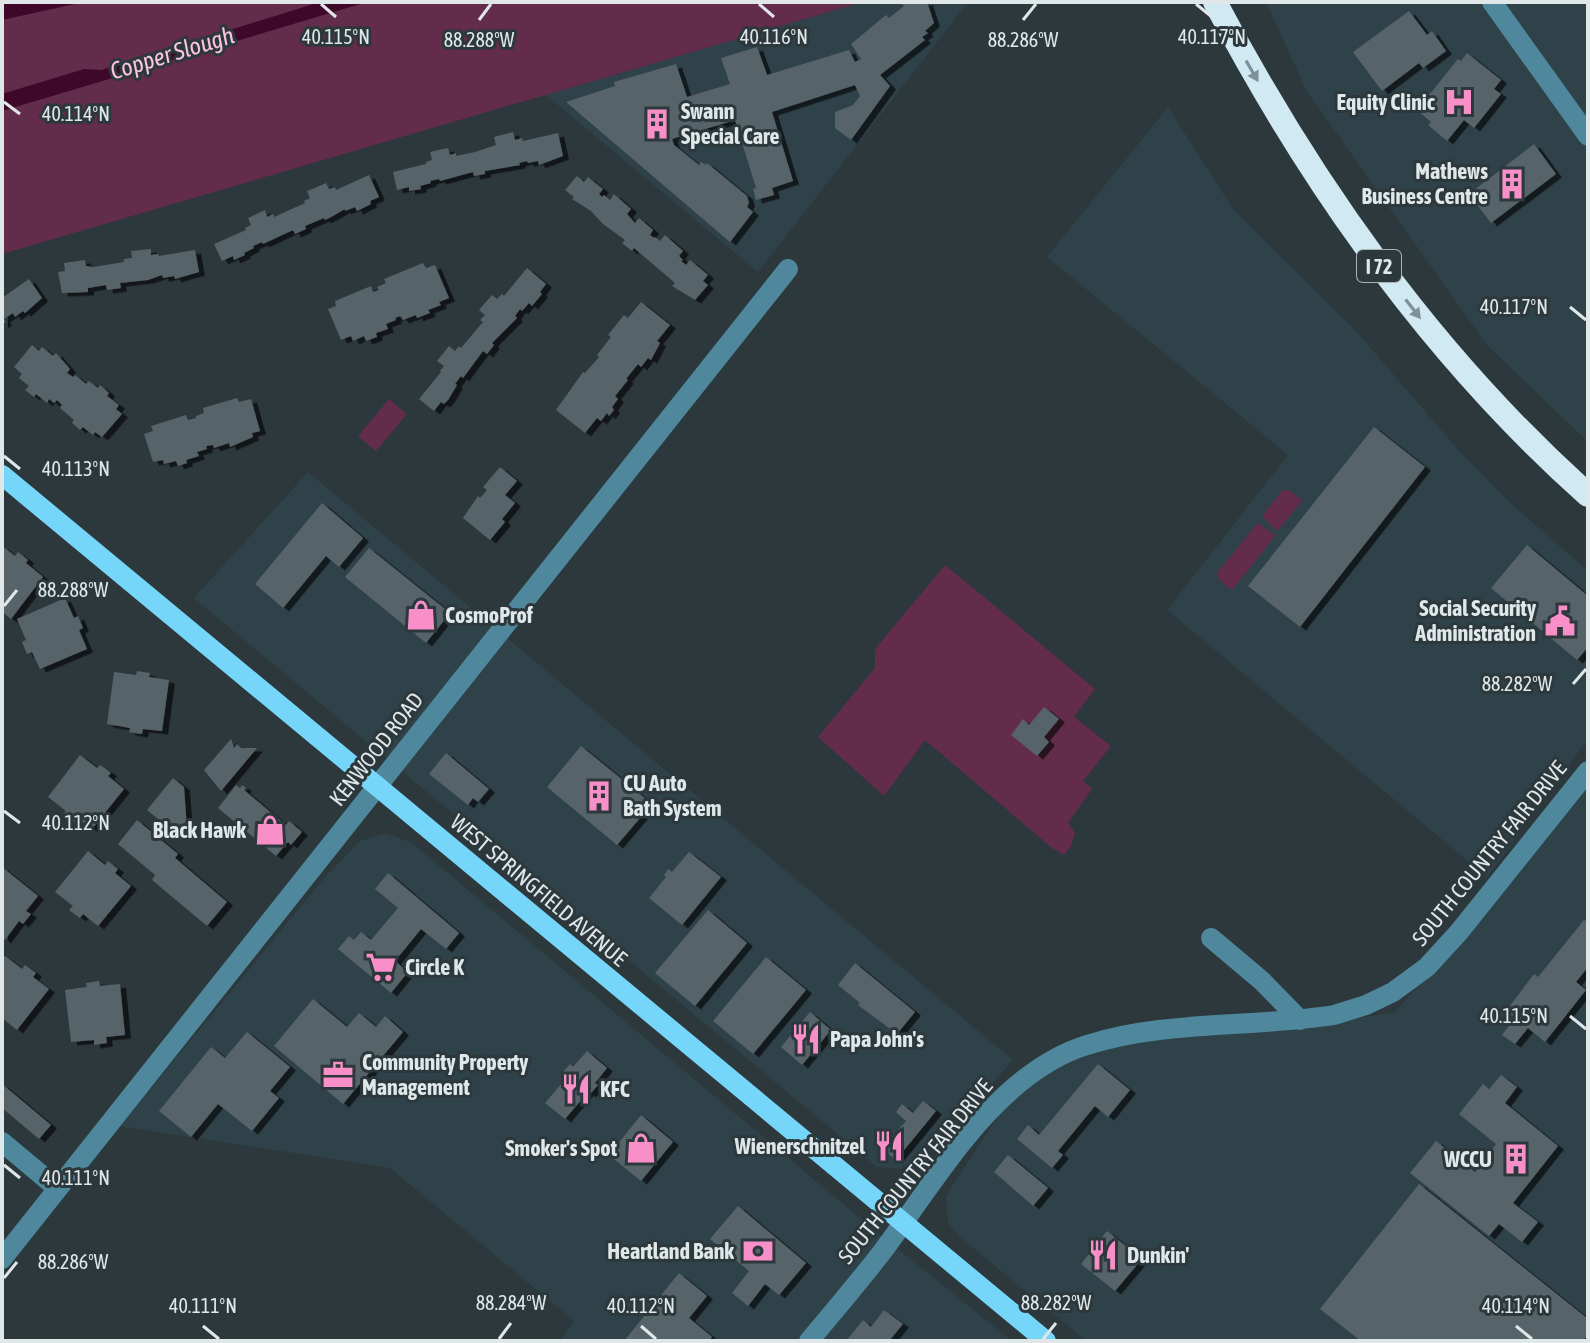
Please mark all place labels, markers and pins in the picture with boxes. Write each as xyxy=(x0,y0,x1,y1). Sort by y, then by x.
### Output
hospital icon: Equity Clinic xyxy=(1442,85,1476,119)
place label: Equity Clinic xyxy=(1336,89,1436,115)
place label: Swann Special Care xyxy=(681,98,779,149)
building icon: Swann Special Care xyxy=(640,107,674,141)
place label: Mathews Business Centre xyxy=(1362,158,1488,209)
building icon: Mathews Business Centre xyxy=(1495,167,1529,201)
place label: Social Security Administration xyxy=(1414,595,1536,646)
shop icon: CosmoProf xyxy=(404,598,438,632)
place label: CosmoProf xyxy=(445,602,534,628)
public building icon: Social Security Administration xyxy=(1543,604,1577,638)
place label: CU Auto Bath System xyxy=(623,770,721,821)
building icon: CU Auto Bath System xyxy=(582,779,616,813)
shop icon: Black Hawk xyxy=(253,813,287,847)
place label: Black Hawk xyxy=(153,817,246,843)
supermarket icon: Circle K xyxy=(364,950,398,984)
place label: Circle K xyxy=(405,954,464,980)
restaurant icon: Papa John's xyxy=(789,1022,823,1056)
place label: Papa John's xyxy=(830,1026,924,1052)
place label: Community Property Management xyxy=(362,1049,528,1100)
office icon: Community Property Management xyxy=(321,1058,355,1092)
restaurant icon: KFC xyxy=(559,1072,593,1106)
place label: KFC xyxy=(600,1076,630,1102)
restaurant icon: Wienerschnitzel xyxy=(872,1129,906,1163)
shop icon: Smoker's Spot xyxy=(624,1131,658,1165)
place label: Wienerschnitzel xyxy=(734,1133,866,1159)
place label: Smoker's Spot xyxy=(505,1135,618,1161)
building icon: WCCU xyxy=(1499,1142,1533,1176)
place label: WCCU xyxy=(1443,1146,1492,1172)
bank icon: Heartland Bank xyxy=(741,1234,775,1268)
place label: Heartland Bank xyxy=(607,1238,734,1264)
restaurant icon: Dunkin' xyxy=(1086,1238,1120,1272)
place label: Dunkin' xyxy=(1127,1242,1189,1268)

